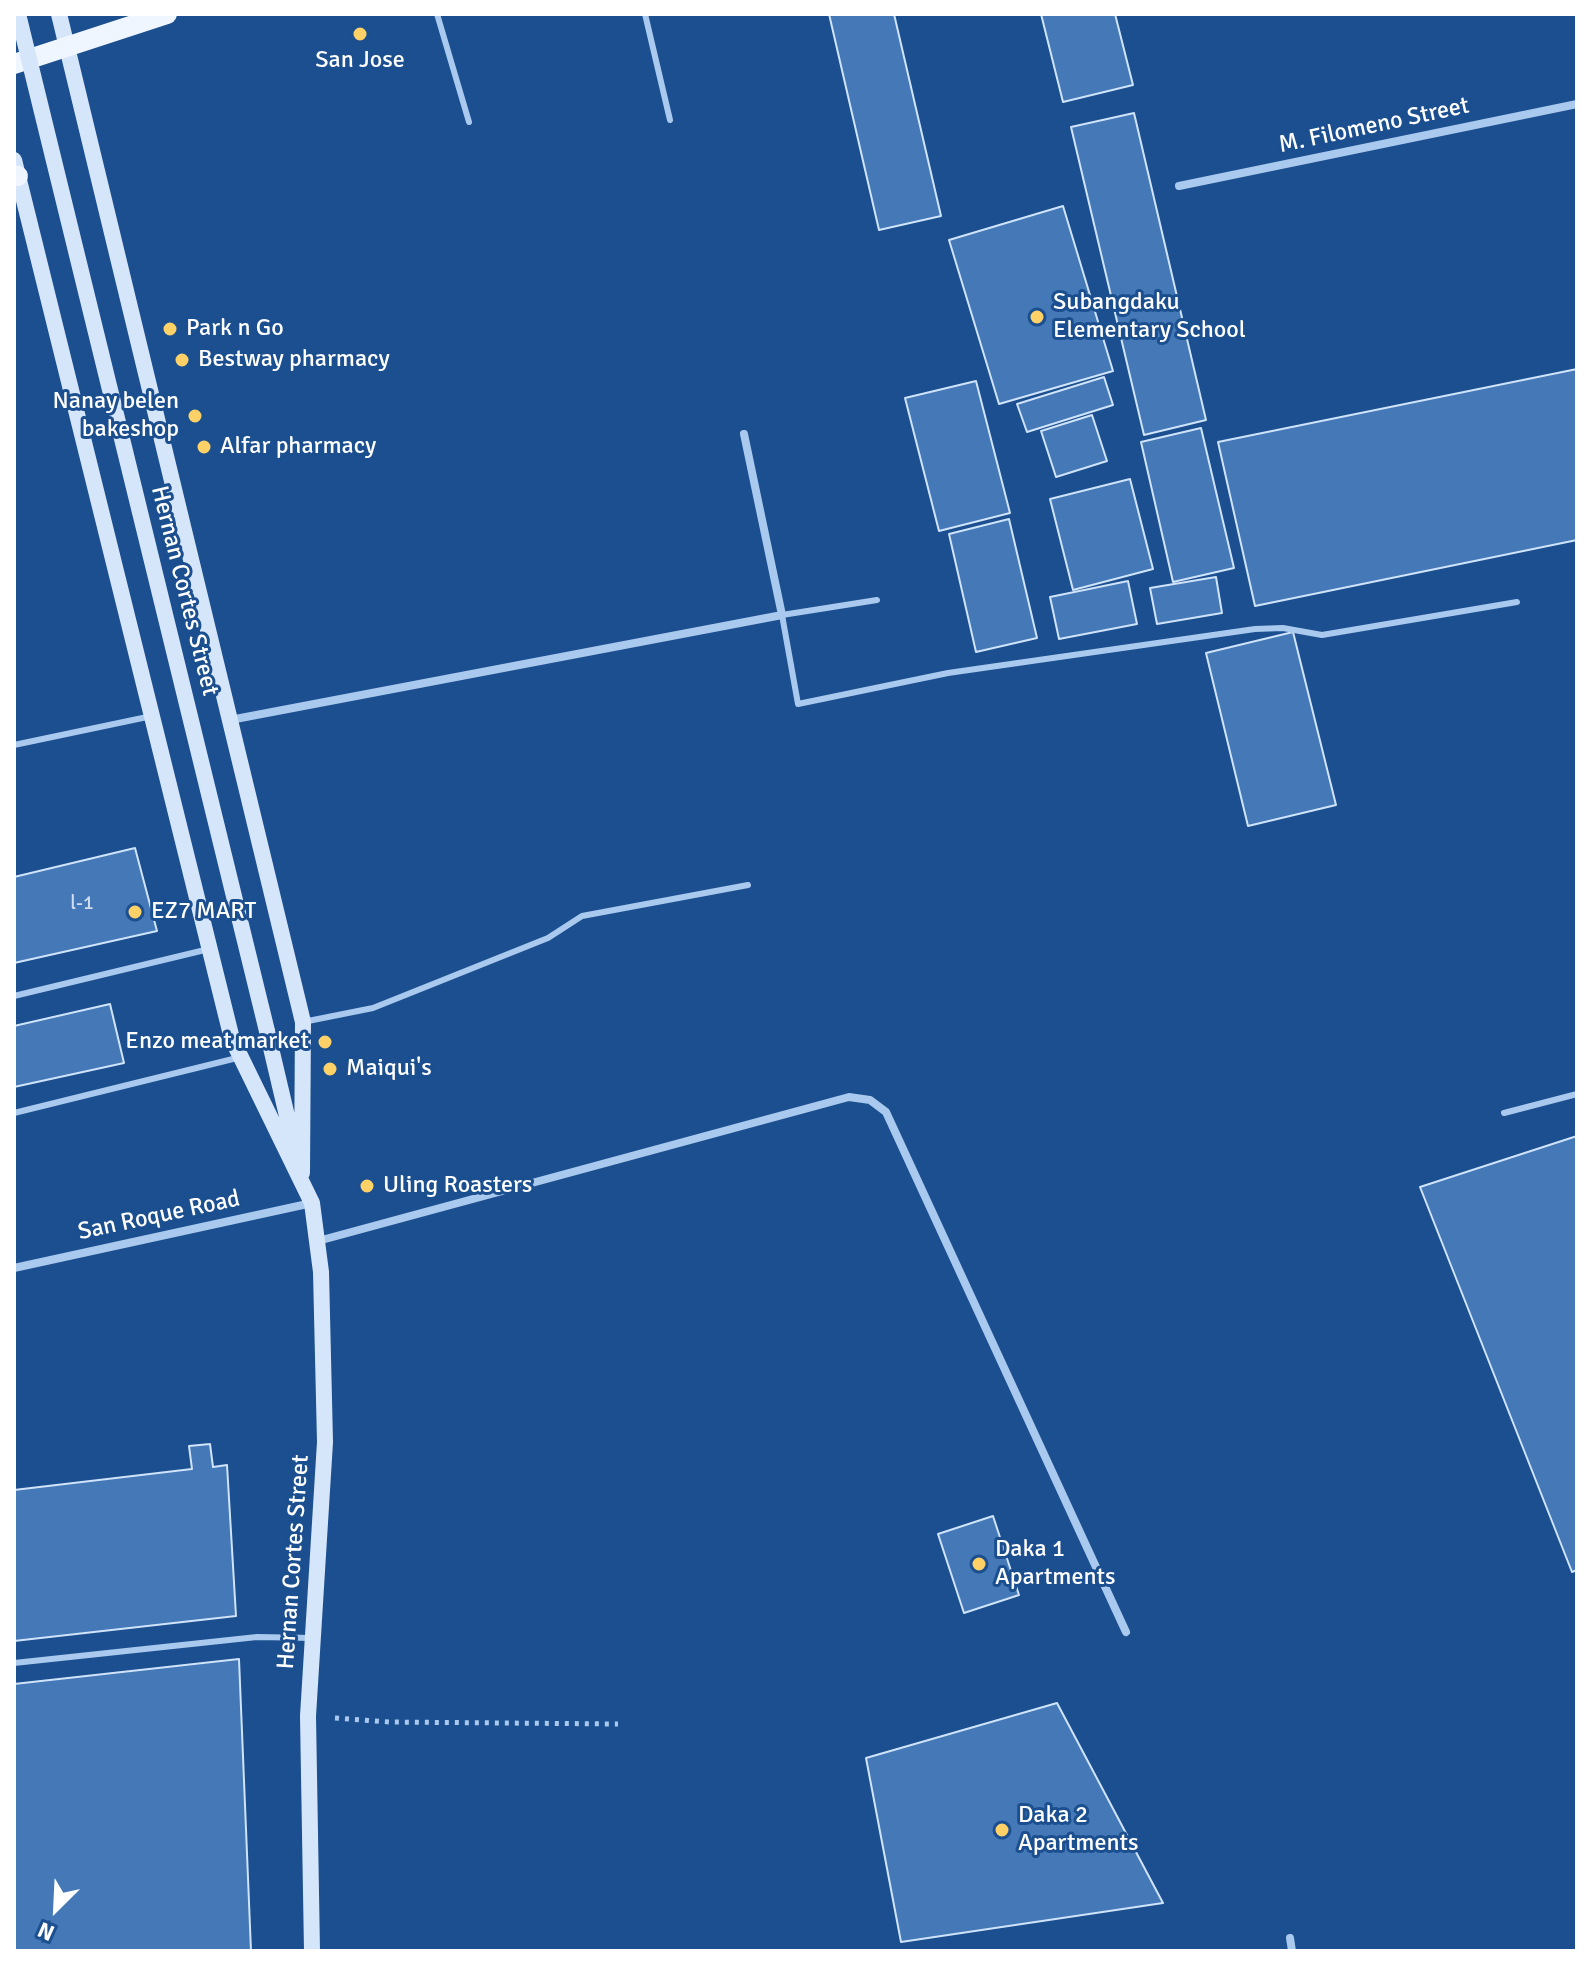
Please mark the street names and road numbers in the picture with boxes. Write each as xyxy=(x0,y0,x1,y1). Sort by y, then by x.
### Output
street label: M. Filomeno Street xyxy=(1276,92,1472,160)
street label: Hernan Cortes Street xyxy=(144,483,224,699)
street label: San Roque Road xyxy=(75,1185,243,1247)
street label: Hernan Cortes Street xyxy=(272,1454,316,1670)

